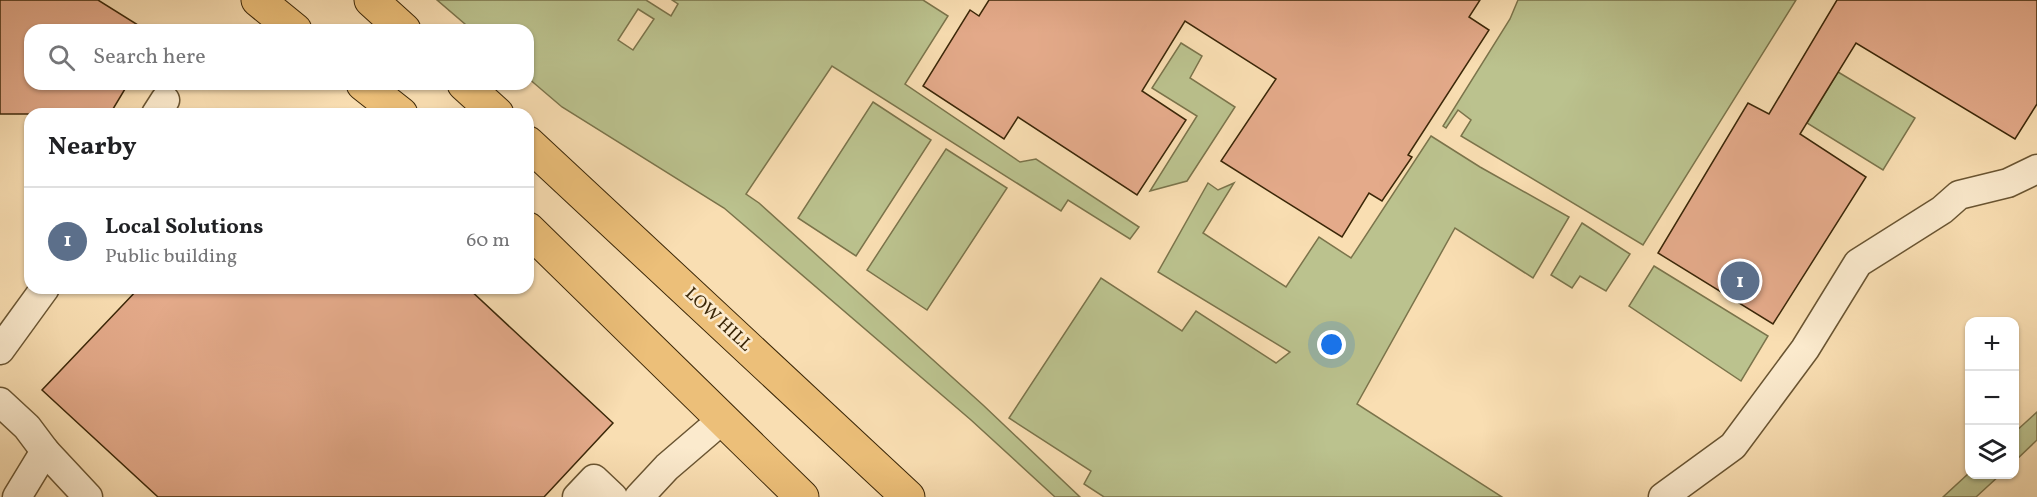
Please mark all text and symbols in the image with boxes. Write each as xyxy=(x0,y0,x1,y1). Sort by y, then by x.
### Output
search box xyxy=(24,24,534,90)
icon: search xyxy=(45,41,78,74)
text: Search here xyxy=(93,42,206,73)
text: Nearby xyxy=(48,129,137,165)
text: Local Solutions xyxy=(105,212,263,243)
text: 1 xyxy=(63,227,72,255)
text: 60 m xyxy=(466,227,510,255)
text: Public building xyxy=(105,243,237,271)
pin: 1 xyxy=(1720,258,1760,304)
street label: LOW HILL xyxy=(679,282,757,358)
map controls xyxy=(1965,317,2019,479)
button: + xyxy=(1965,317,2019,371)
your location xyxy=(1317,330,1346,359)
button: − xyxy=(1965,371,2019,425)
button: layers xyxy=(1965,425,2019,479)

